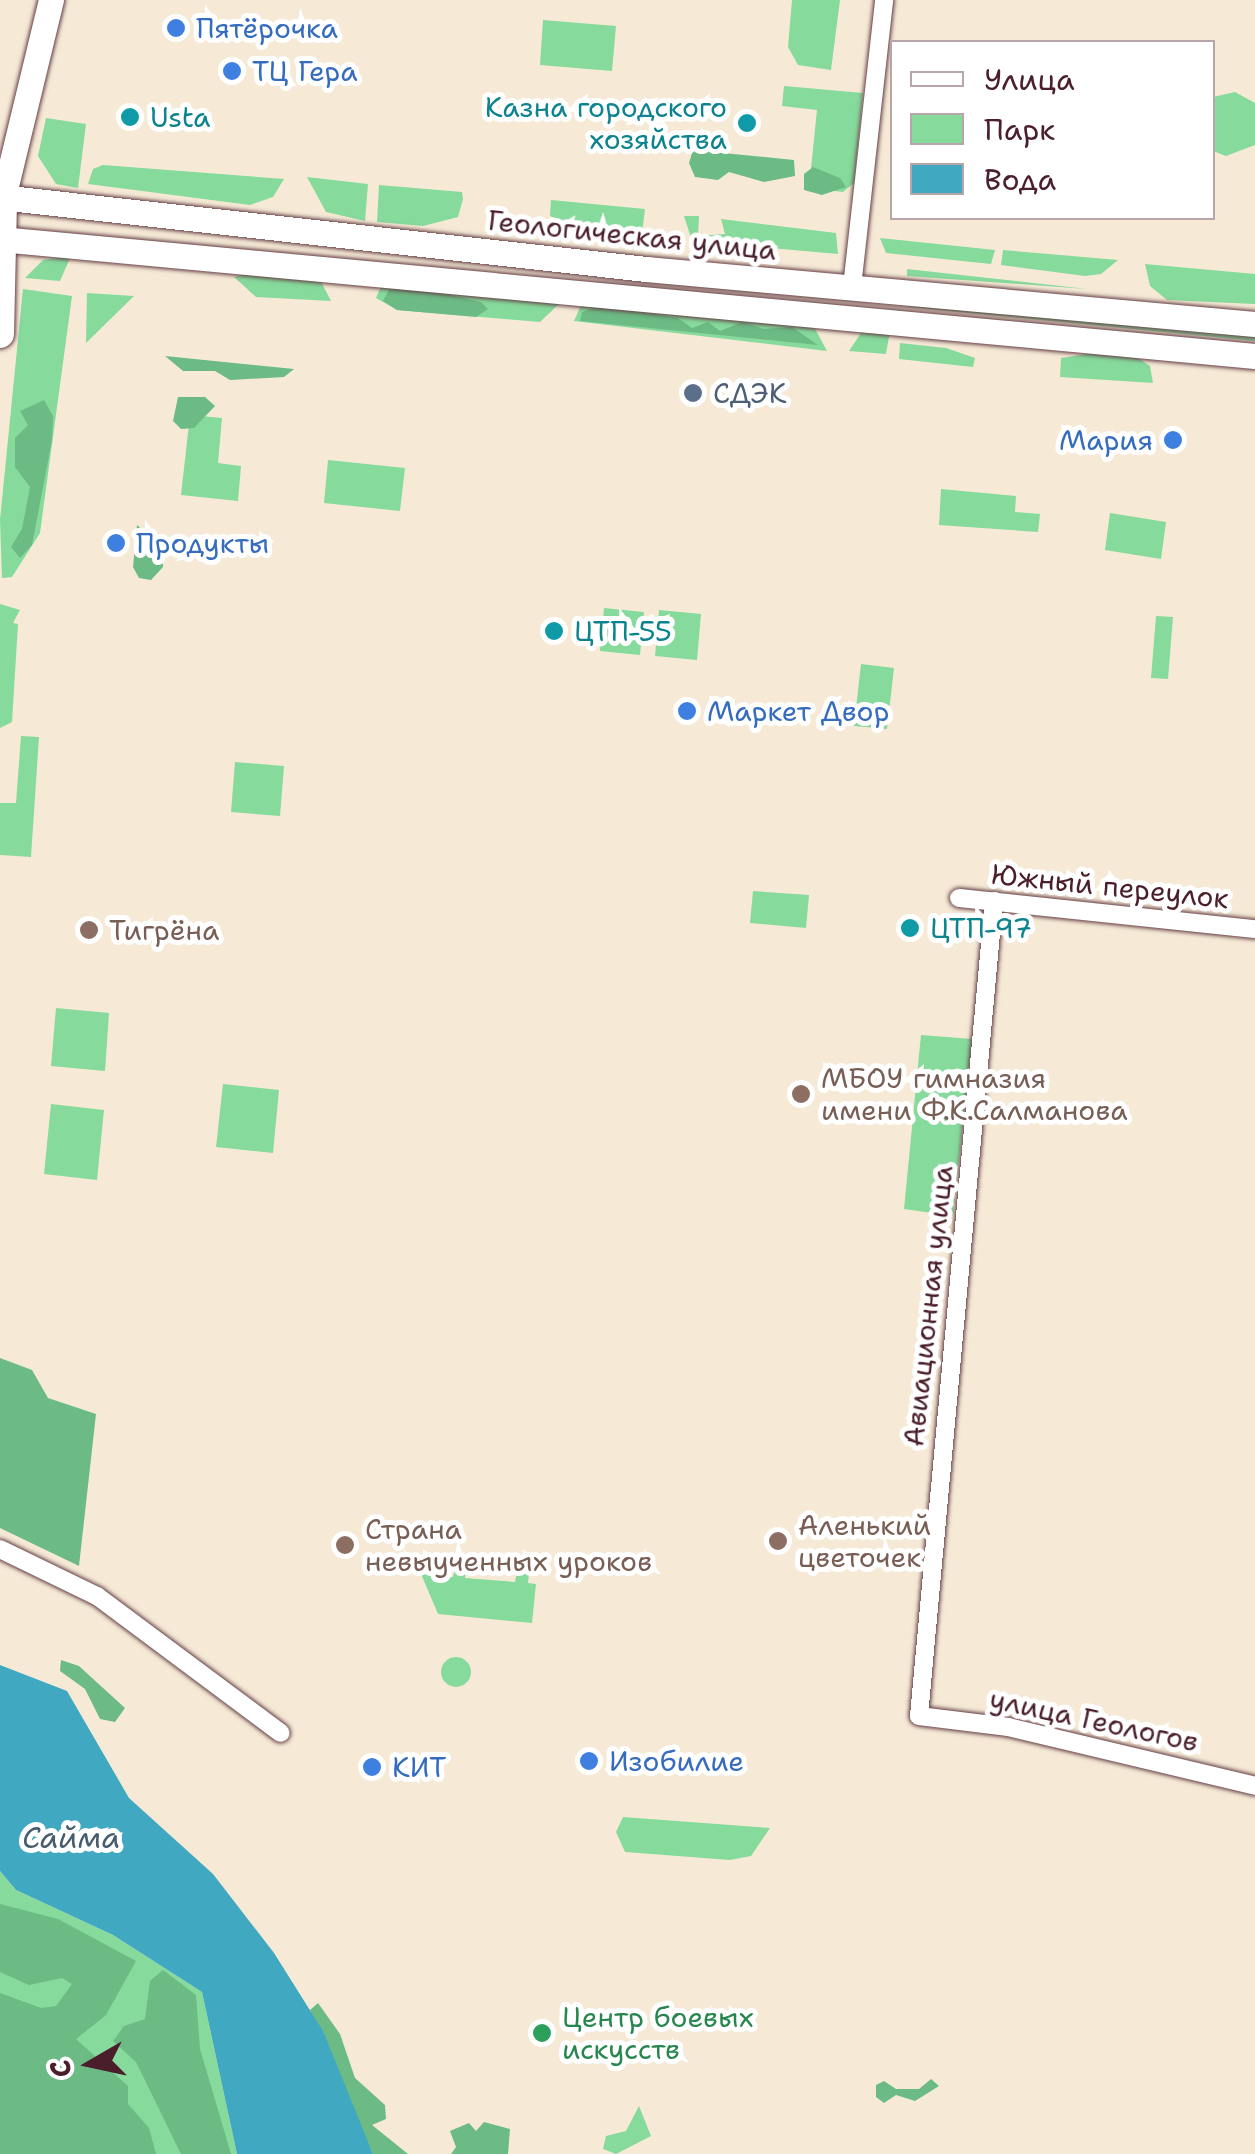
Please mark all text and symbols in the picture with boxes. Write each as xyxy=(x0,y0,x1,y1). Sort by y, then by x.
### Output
place label: Пятёрочка xyxy=(196,11,338,45)
marker: Пятёрочка xyxy=(165,17,187,39)
legend xyxy=(890,40,1215,220)
place label: ТЦ Гера xyxy=(252,54,358,88)
text: Улица xyxy=(984,59,1075,100)
marker: ТЦ Гера xyxy=(221,60,243,82)
place label: Казна городского хозяйства xyxy=(485,90,727,156)
place label: Usta xyxy=(150,100,211,134)
marker: Usta xyxy=(119,106,141,128)
text: Парк xyxy=(984,109,1055,150)
marker: Казна городского хозяйства xyxy=(736,112,758,134)
text: Вода xyxy=(984,159,1056,200)
street label: Геологическая улица xyxy=(486,203,778,267)
place label: СДЭК xyxy=(713,376,787,410)
marker: СДЭК xyxy=(682,382,704,404)
place label: Мария xyxy=(1059,423,1153,457)
marker: Мария xyxy=(1162,429,1184,451)
place label: Продукты xyxy=(136,526,269,560)
marker: Продукты xyxy=(105,532,127,554)
place label: ЦТП-55 xyxy=(574,614,672,648)
marker: ЦТП-55 xyxy=(543,620,565,642)
place label: Маркет Двор xyxy=(707,694,889,728)
marker: Маркет Двор xyxy=(676,700,698,722)
street label: Южный переулок xyxy=(990,857,1230,915)
place label: ЦТП-97 xyxy=(930,911,1032,945)
place label: Тигрёна xyxy=(109,913,219,947)
marker: ЦТП-97 xyxy=(899,917,921,939)
marker: Тигрёна xyxy=(78,919,100,941)
place label: МБОУ гимназия имени Ф.К.Салманова xyxy=(821,1061,1128,1127)
marker: МБОУ гимназия имени Ф.К.Салманова xyxy=(790,1083,812,1105)
street label: Авиационная улица xyxy=(897,1164,959,1448)
place label: Аленький цветочек xyxy=(798,1508,931,1574)
place label: Страна невыученных уроков xyxy=(365,1512,652,1578)
marker: Аленький цветочек xyxy=(767,1530,789,1552)
marker: Страна невыученных уроков xyxy=(334,1534,356,1556)
street label: улица Геологов xyxy=(987,1681,1201,1759)
place label: Изобилие xyxy=(609,1744,744,1778)
place label: КИТ xyxy=(392,1750,446,1784)
marker: Изобилие xyxy=(578,1750,600,1772)
marker: КИТ xyxy=(361,1756,383,1778)
water label: Сайма xyxy=(22,1820,120,1856)
place label: Центр боевых искусств xyxy=(562,2000,754,2066)
north arrow xyxy=(40,2014,140,2114)
marker: Центр боевых искусств xyxy=(531,2022,553,2044)
text: С xyxy=(40,2057,80,2080)

